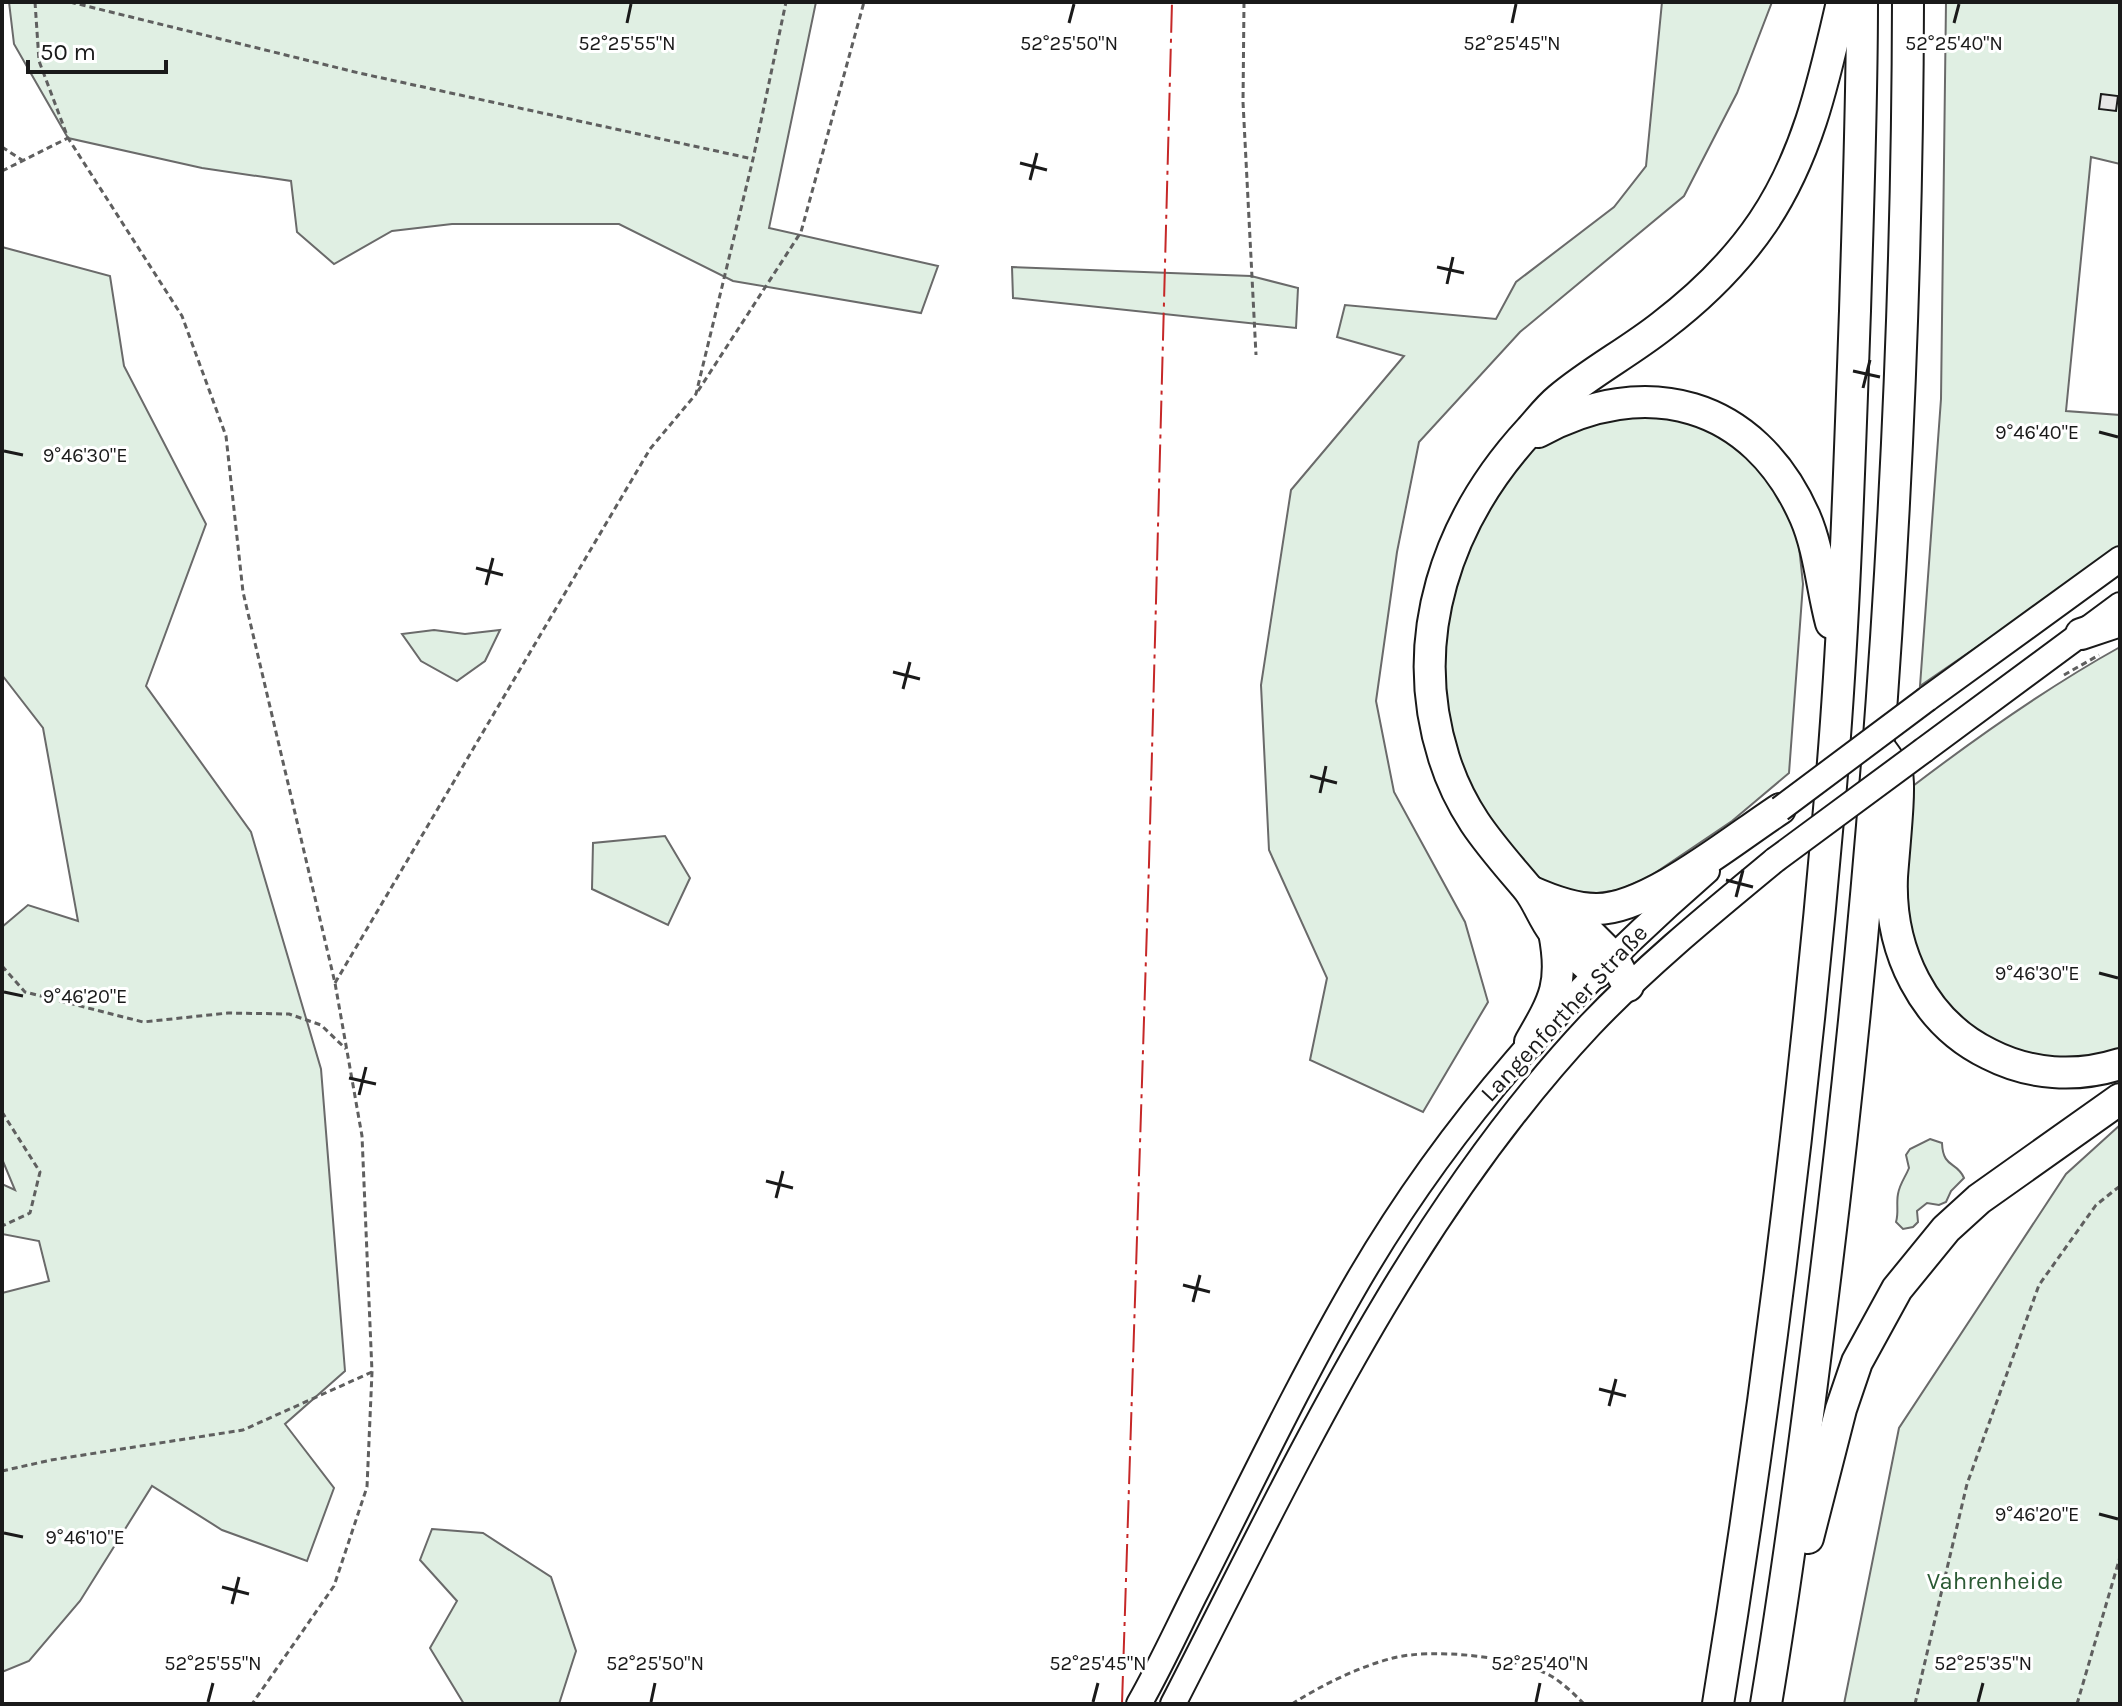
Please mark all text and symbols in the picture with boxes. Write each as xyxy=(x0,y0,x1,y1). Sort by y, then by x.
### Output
scale bar xyxy=(28,24,166,74)
text: 52°25'55"N xyxy=(578,32,676,55)
text: 52°25'50"N xyxy=(1020,32,1118,55)
text: 52°25'45"N xyxy=(1463,32,1561,55)
text: 52°25'40"N xyxy=(1905,32,2003,55)
text: 50 m xyxy=(40,38,96,66)
text: 9°46'40"E xyxy=(1995,421,2079,444)
text: 9°46'30"E xyxy=(43,444,127,467)
street label: Langenforther Straße xyxy=(1475,919,1653,1107)
text: 9°46'30"E xyxy=(1995,962,2079,985)
text: 9°46'20"E xyxy=(43,985,127,1008)
text: 9°46'20"E xyxy=(1995,1503,2079,1526)
text: 9°46'10"E xyxy=(45,1526,125,1549)
park label: Vahrenheide xyxy=(1927,1567,2063,1595)
text: 52°25'55"N xyxy=(164,1652,262,1675)
text: 52°25'50"N xyxy=(606,1652,704,1675)
text: 52°25'45"N xyxy=(1049,1652,1147,1675)
text: 52°25'40"N xyxy=(1491,1652,1589,1675)
text: 52°25'35"N xyxy=(1934,1652,2032,1675)

